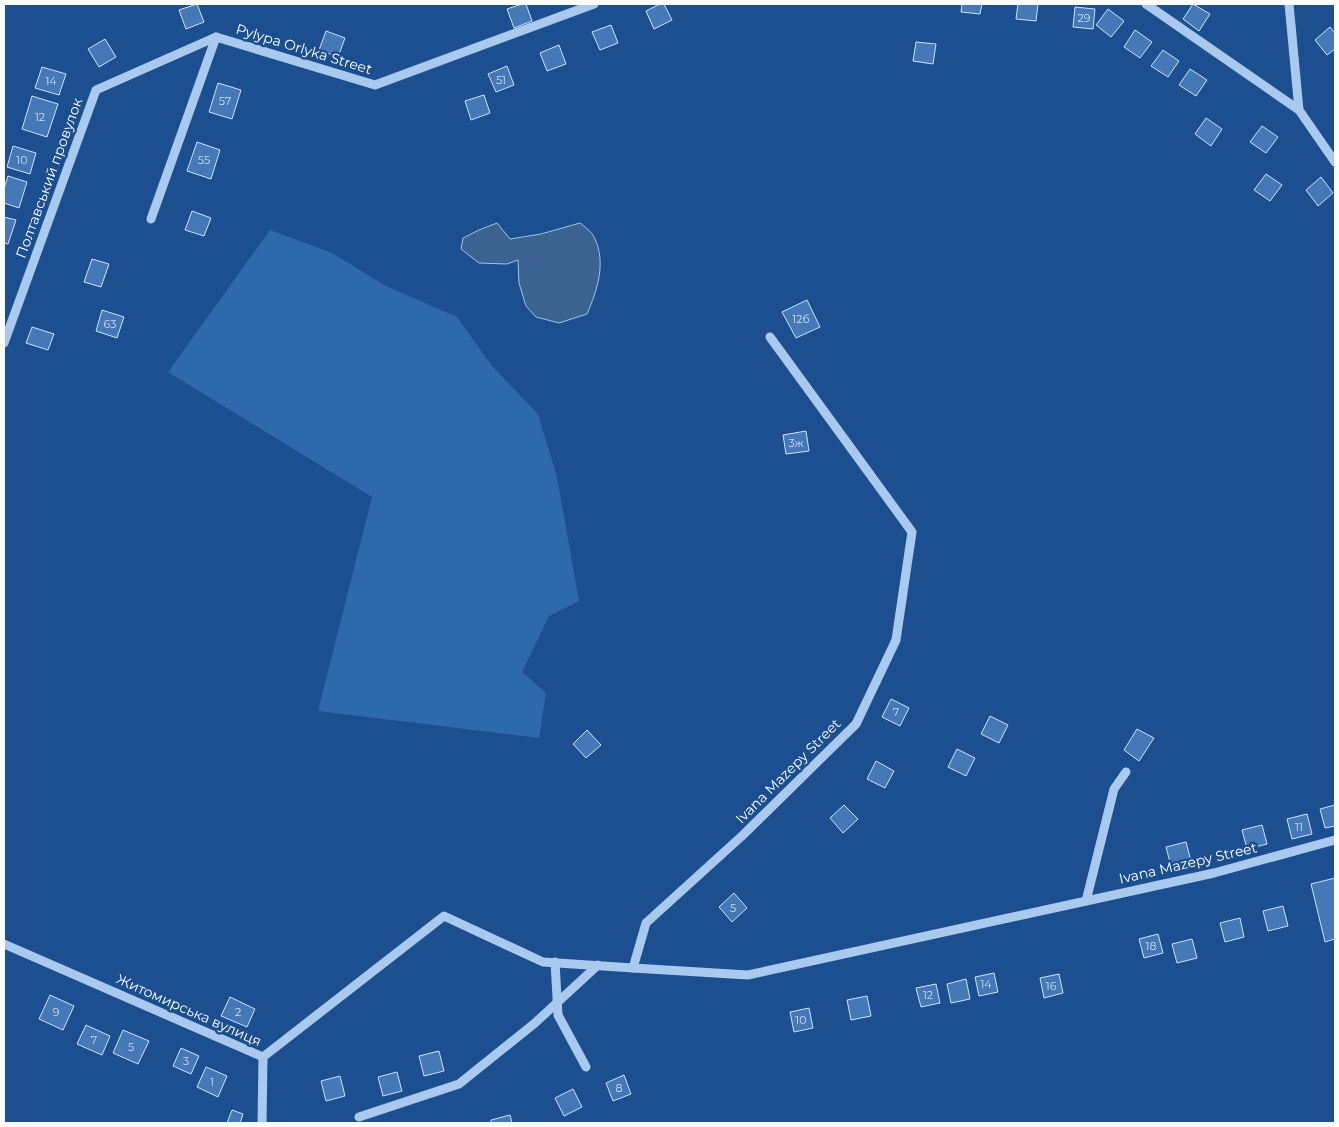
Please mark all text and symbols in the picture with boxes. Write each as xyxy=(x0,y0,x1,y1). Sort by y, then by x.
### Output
house number: 29 xyxy=(1078,11,1091,25)
street label: Pylypa Orlyka Street xyxy=(234,20,375,78)
house number: 51 xyxy=(496,73,506,87)
house number: 14 xyxy=(45,74,57,88)
house number: 57 xyxy=(219,94,231,108)
street label: Полтавський провулок xyxy=(12,95,86,261)
house number: 12 xyxy=(35,110,45,124)
house number: 10 xyxy=(16,153,28,167)
house number: 55 xyxy=(198,153,210,167)
house number: 12б xyxy=(792,312,810,326)
house number: 63 xyxy=(104,317,116,331)
house number: 3ж xyxy=(788,436,804,450)
house number: 7 xyxy=(893,705,899,719)
street label: Ivana Mazepy Street xyxy=(732,715,844,827)
house number: 11 xyxy=(1295,820,1303,834)
street label: Ivana Mazepy Street xyxy=(1117,838,1259,888)
house number: 5 xyxy=(730,901,736,915)
house number: 18 xyxy=(1146,939,1157,953)
street label: Житомирська вулиця xyxy=(114,970,264,1050)
house number: 14 xyxy=(980,977,992,991)
house number: 16 xyxy=(1046,979,1057,993)
house number: 12 xyxy=(923,988,933,1002)
house number: 9 xyxy=(53,1005,60,1019)
house number: 2 xyxy=(235,1005,241,1019)
house number: 10 xyxy=(795,1013,807,1027)
house number: 7 xyxy=(91,1033,97,1047)
house number: 5 xyxy=(128,1040,134,1054)
house number: 3 xyxy=(183,1054,189,1068)
house number: 1 xyxy=(210,1075,214,1089)
house number: 8 xyxy=(615,1081,623,1095)

